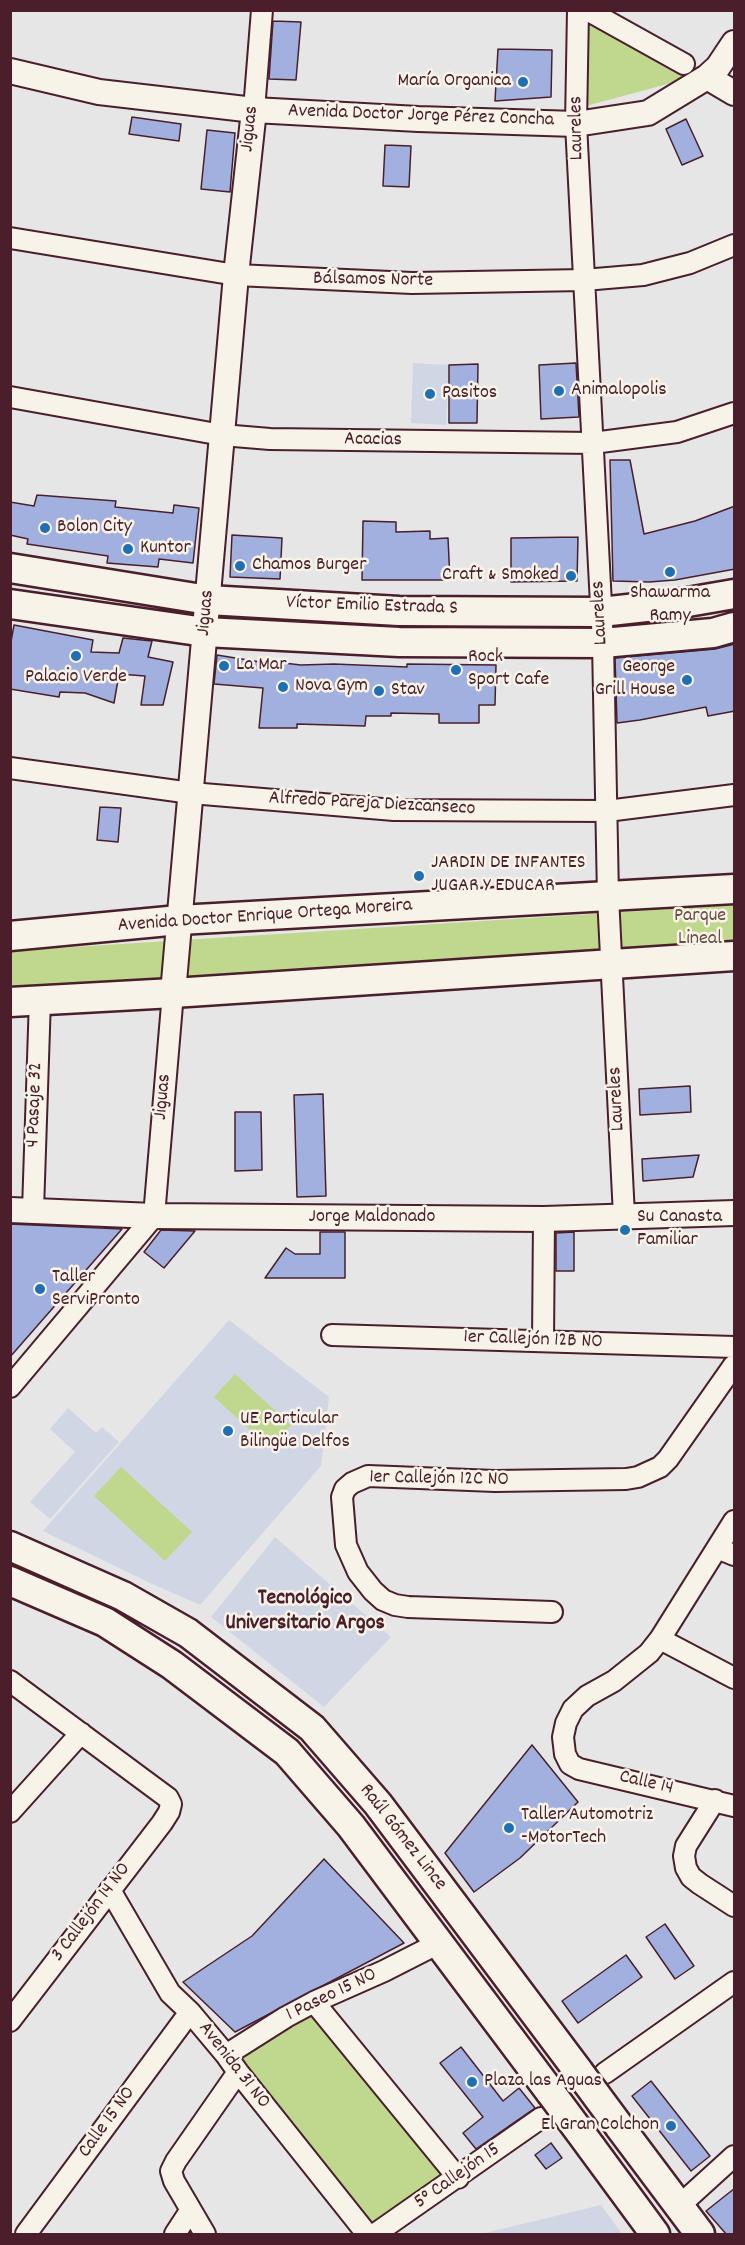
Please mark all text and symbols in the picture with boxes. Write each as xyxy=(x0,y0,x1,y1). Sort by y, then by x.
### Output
place label: María Organica xyxy=(397,70,511,94)
marker: María Organica xyxy=(516,75,530,89)
street label: Laureles xyxy=(565,96,591,160)
street label: Avenida Doctor Jorge Pérez Concha xyxy=(288,100,554,134)
street label: Jiguas xyxy=(237,105,265,153)
street label: Bálsamos Norte xyxy=(313,268,433,294)
place label: Animalopolis xyxy=(571,379,667,403)
place label: Pasitos xyxy=(442,382,497,406)
marker: Animalopolis xyxy=(552,384,566,398)
marker: Pasitos xyxy=(423,387,437,401)
street label: Acacias xyxy=(344,428,402,454)
place label: Bolon City xyxy=(57,516,132,540)
marker: Bolon City xyxy=(38,521,52,535)
place label: Kuntor xyxy=(140,537,191,561)
marker: Kuntor xyxy=(121,542,135,556)
place label: Chamos Burger xyxy=(252,554,367,578)
marker: Chamos Burger xyxy=(233,559,247,573)
place label: Craft & Smoked xyxy=(442,564,559,588)
marker: Shawarma Ramy xyxy=(663,565,677,579)
marker: Craft & Smoked xyxy=(564,569,578,583)
street label: Laureles xyxy=(587,580,615,646)
place label: Shawarma Ramy xyxy=(630,582,710,629)
street label: Jiguas xyxy=(193,589,221,637)
street label: Víctor Emilio Estrada S xyxy=(286,592,458,622)
place label: Rock Sport Cafe xyxy=(468,646,549,693)
marker: Palacio Verde xyxy=(69,649,83,663)
place label: La Mar xyxy=(236,654,287,678)
place label: George Grill House xyxy=(595,656,675,703)
marker: La Mar xyxy=(217,659,231,673)
marker: Rock Sport Cafe xyxy=(449,663,463,677)
place label: Palacio Verde xyxy=(25,666,127,690)
marker: George Grill House xyxy=(680,673,694,687)
place label: Nova Gym xyxy=(295,675,368,699)
place label: Stav xyxy=(391,679,425,703)
marker: Nova Gym xyxy=(276,680,290,694)
marker: Stav xyxy=(372,684,386,698)
street label: Alfredo Pareja Diezcanseco xyxy=(268,788,476,822)
place label: JARDIN DE INFANTES JUGAR Y EDUCAR xyxy=(431,852,586,899)
marker: JARDIN DE INFANTES JUGAR Y EDUCAR xyxy=(412,869,426,883)
street label: Avenida Doctor Enrique Ortega Moreira xyxy=(117,895,413,939)
park label: Parque Lineal xyxy=(674,905,726,952)
street label: 4 Pasaje 32 xyxy=(23,1062,49,1148)
street label: Laureles xyxy=(604,1066,632,1132)
street label: Jiguas xyxy=(150,1073,178,1121)
street label: Jorge Maldonado xyxy=(309,1206,435,1230)
place label: Su Canasta Familiar xyxy=(637,1206,722,1253)
marker: Su Canasta Familiar xyxy=(618,1223,632,1237)
place label: Taller ServiPronto xyxy=(52,1266,140,1313)
marker: Taller ServiPronto xyxy=(33,1282,47,1296)
street label: 1er Callejón 12B NO xyxy=(463,1327,603,1355)
place label: UE Particular Bilingüe Delfos xyxy=(240,1408,350,1455)
marker: UE Particular Bilingüe Delfos xyxy=(221,1424,235,1438)
street label: 1er Callejón 12C NO xyxy=(369,1467,509,1493)
district label: Tecnológico Universitario Argos xyxy=(225,1587,385,1639)
street label: Calle 14 xyxy=(617,1766,675,1802)
street label: Raúl Gómez Lince xyxy=(353,1780,451,1896)
place label: Taller Automotriz -MotorTech xyxy=(521,1804,653,1851)
marker: Taller Automotriz -MotorTech xyxy=(502,1821,516,1835)
street label: 3 Callejón 14 NO xyxy=(47,1859,137,1967)
street label: 1 Paseo 15 NO xyxy=(283,1964,381,2028)
street label: Avenida 31 NO xyxy=(192,2018,274,2114)
place label: Plaza las Aguas xyxy=(484,2070,602,2094)
marker: Plaza las Aguas xyxy=(465,2075,479,2089)
street label: Calle 15 NO xyxy=(74,2083,142,2163)
place label: El Gran Colchon xyxy=(541,2114,659,2138)
marker: El Gran Colchon xyxy=(664,2119,678,2133)
street label: 5° Callejón 15 xyxy=(410,2139,506,2215)

